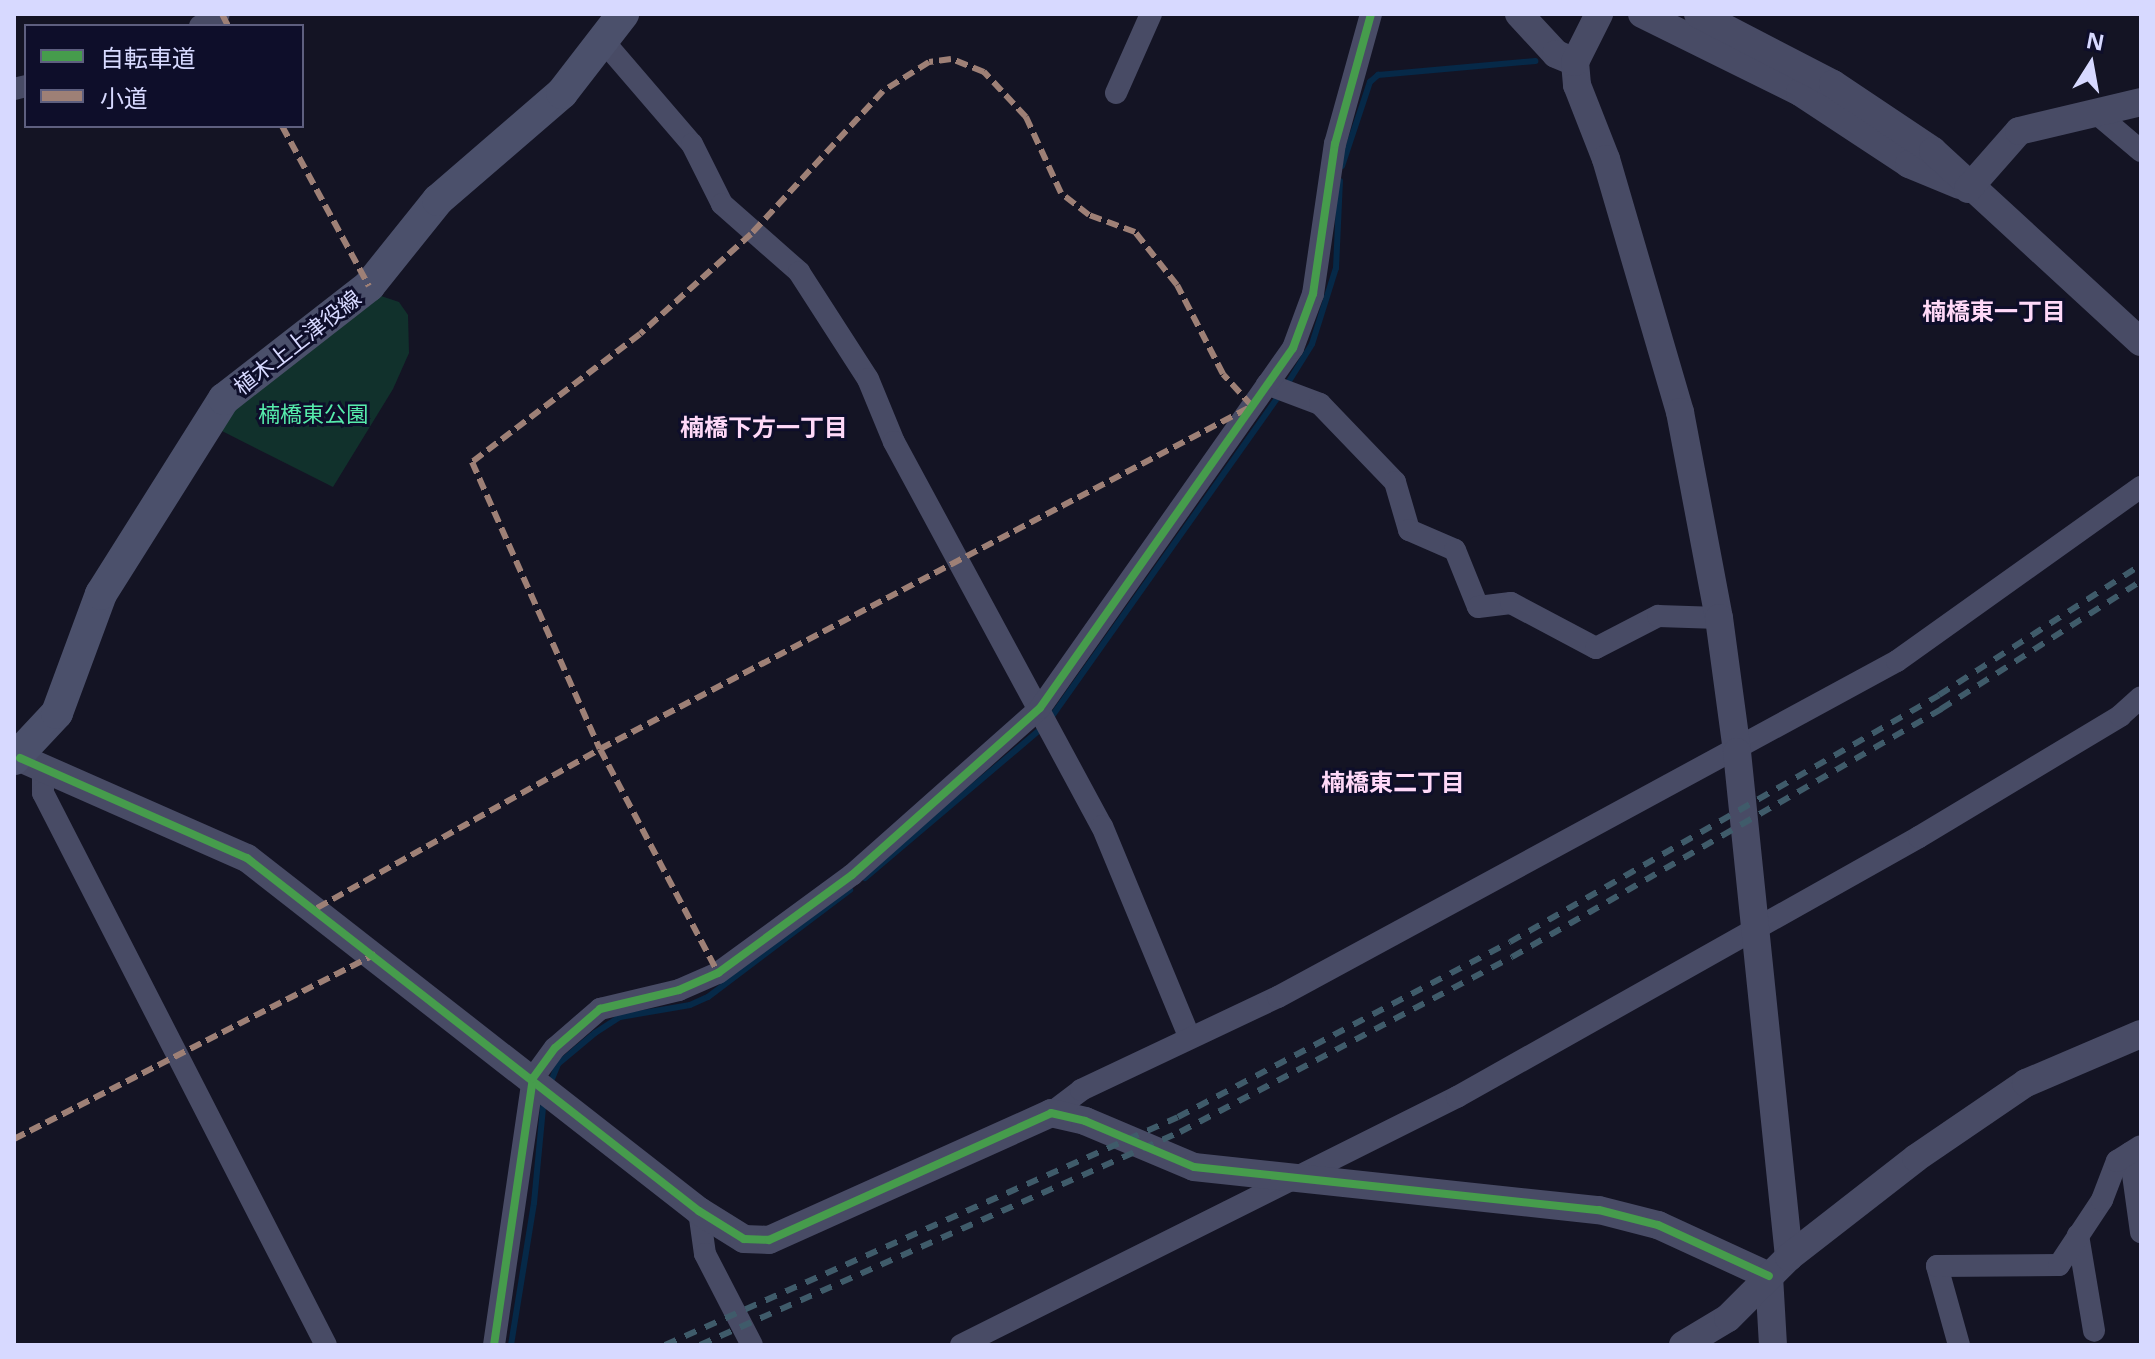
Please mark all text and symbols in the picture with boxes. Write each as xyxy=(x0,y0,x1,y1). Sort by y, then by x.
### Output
legend xyxy=(24,24,304,128)
north arrow xyxy=(2051,24,2131,104)
text: N xyxy=(2084,24,2107,57)
text: 自転車道 xyxy=(100,41,196,74)
text: 小道 xyxy=(100,81,148,114)
street label: 植木上上津役線 xyxy=(228,284,366,400)
district label: 楠橋東一丁目 xyxy=(1922,297,2066,325)
park label: 楠橋東公園 xyxy=(258,401,368,427)
district label: 楠橋下方一丁目 xyxy=(680,413,848,441)
district label: 楠橋東二丁目 xyxy=(1321,768,1465,796)

